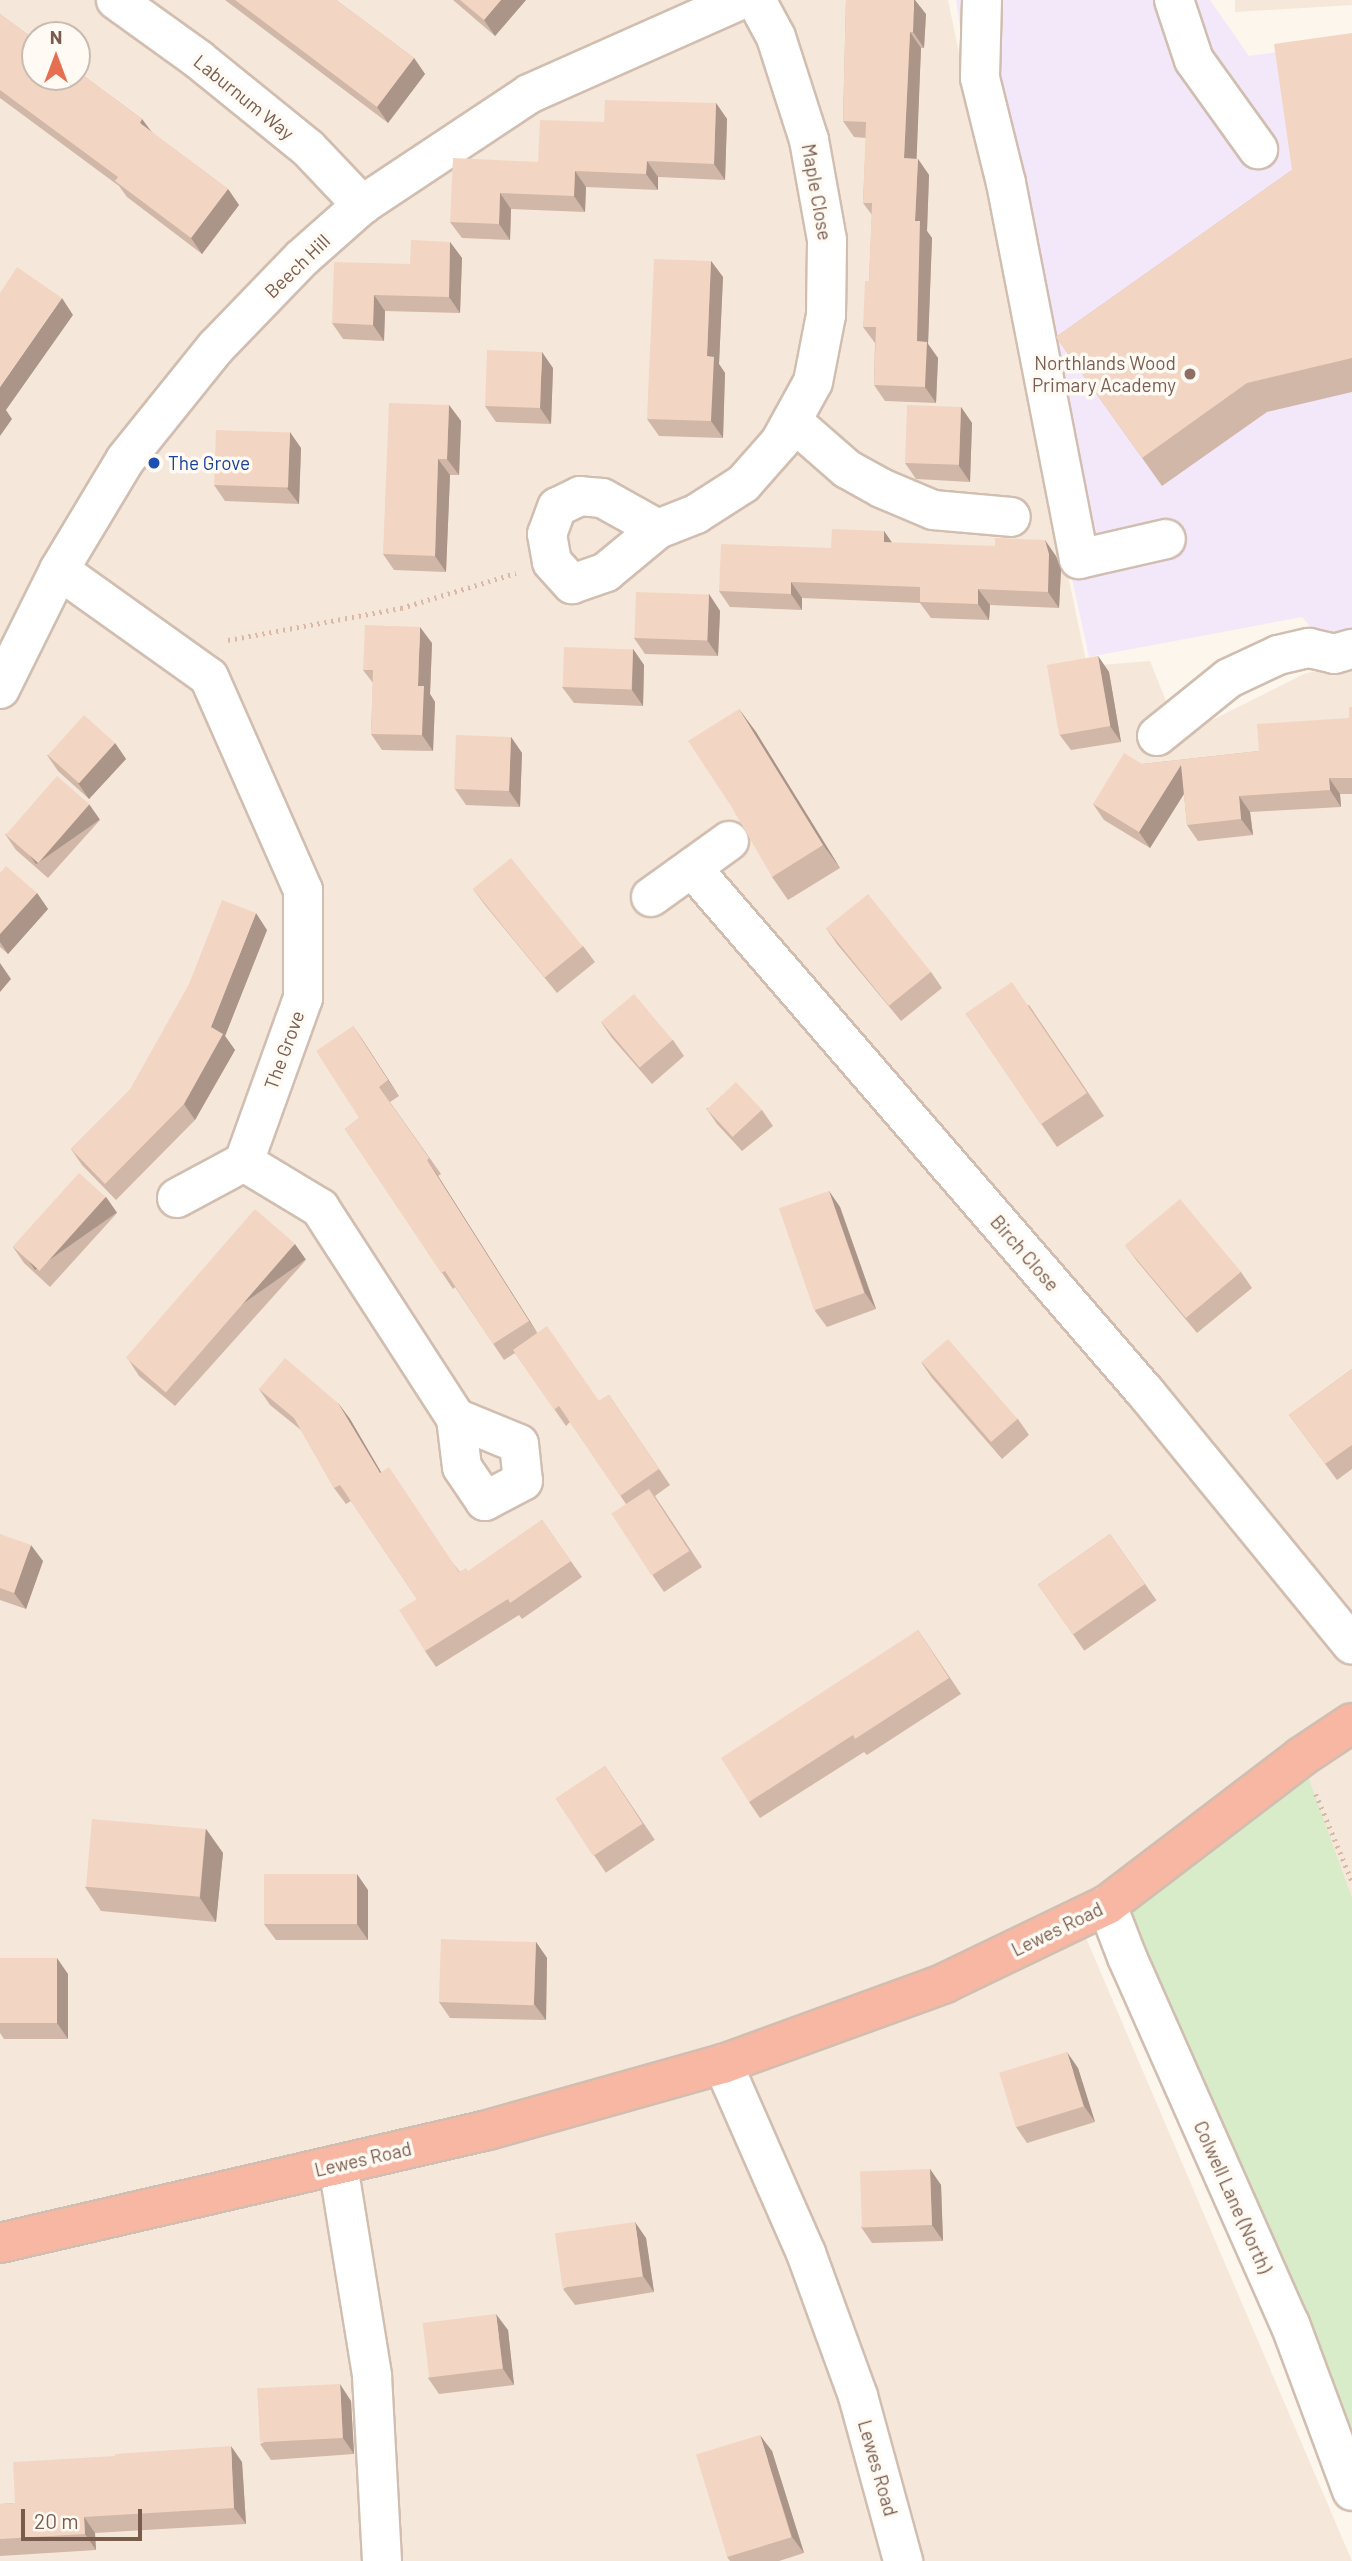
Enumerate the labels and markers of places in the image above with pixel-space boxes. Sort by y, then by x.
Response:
place label: Northlands Wood Primary Academy [1032,352,1176,396]
marker: Northlands Wood Primary Academy [1182,366,1198,382]
place label: The Grove [168,452,250,474]
marker: The Grove [146,455,162,471]

